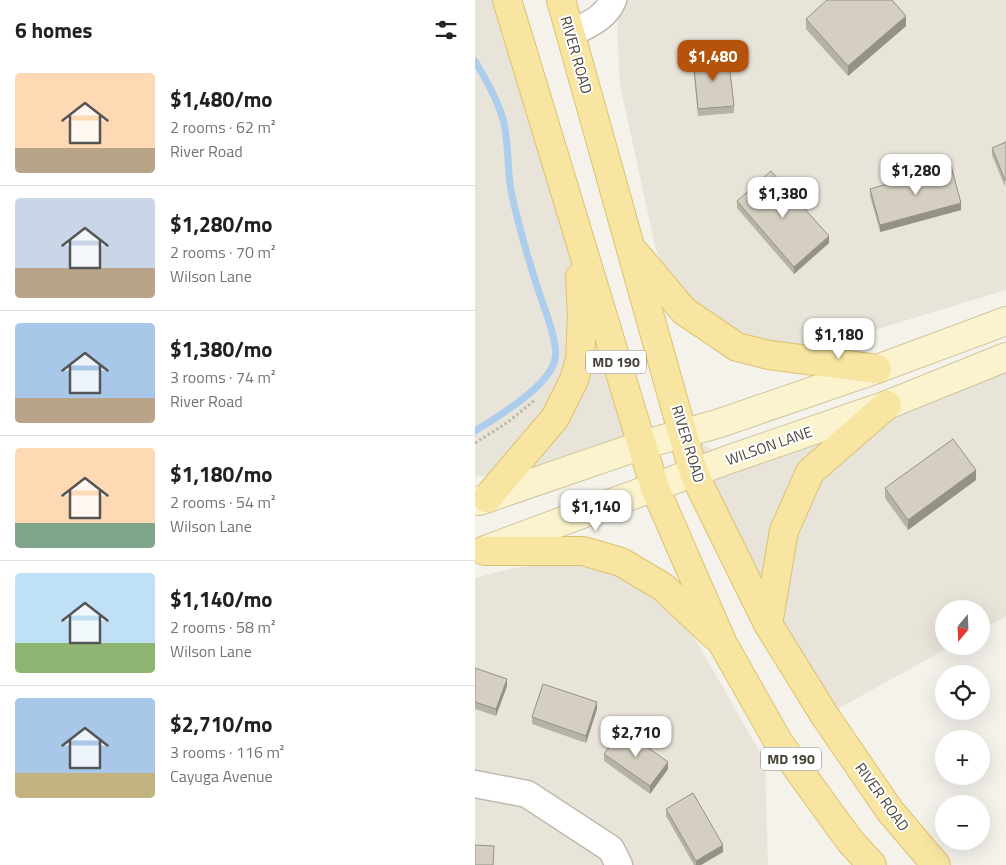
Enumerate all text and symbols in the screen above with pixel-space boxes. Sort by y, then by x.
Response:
street label: RIVER ROAD [554,13,599,97]
text: 6 homes [15,14,92,46]
icon: filters [432,16,460,44]
pin: $1,480 [672,39,754,82]
text: $1,480 [688,44,738,68]
text: $1,480/mo [170,83,272,115]
icon: home [55,93,115,153]
text: 2 rooms · 62 m² [170,115,275,139]
text: River Road [170,139,243,163]
pin: $1,280 [875,154,957,196]
text: $1,280 [891,158,941,182]
pin: $1,380 [742,176,824,219]
text: $1,380 [758,181,808,205]
text: $1,280/mo [170,208,272,240]
icon: home [55,218,115,278]
text: 2 rooms · 70 m² [170,240,275,264]
text: Wilson Lane [170,264,252,288]
pin: $1,180 [798,318,880,360]
text: $1,180 [814,322,864,346]
text: $1,380/mo [170,333,272,365]
icon: home [55,343,115,403]
road number: MD 190 [586,351,646,374]
text: 3 rooms · 74 m² [170,365,275,389]
text: River Road [170,389,243,413]
street label: RIVER ROAD [666,402,711,486]
street label: WILSON LANE [722,420,815,471]
text: $1,180/mo [170,458,272,490]
icon: home [55,468,115,528]
text: 2 rooms · 54 m² [170,490,275,514]
pin: $1,140 [555,490,637,532]
text: $1,140 [571,494,621,518]
text: Wilson Lane [170,514,252,538]
text: $1,140/mo [170,583,272,615]
icon: home [55,593,115,653]
north arrow [935,600,990,655]
map controls [935,600,990,850]
text: 2 rooms · 58 m² [170,615,275,639]
text: Wilson Lane [170,639,252,663]
button: locate [935,665,990,720]
text: $2,710/mo [170,708,272,740]
pin: $2,710 [595,716,677,758]
icon: home [55,718,115,778]
text: $2,710 [611,720,661,744]
button: + [935,730,990,785]
text: 3 rooms · 116 m² [170,740,284,764]
road number: MD 190 [761,748,821,771]
street label: RIVER ROAD [850,758,915,836]
text: Cayuga Avenue [170,764,273,788]
button: − [935,795,990,850]

